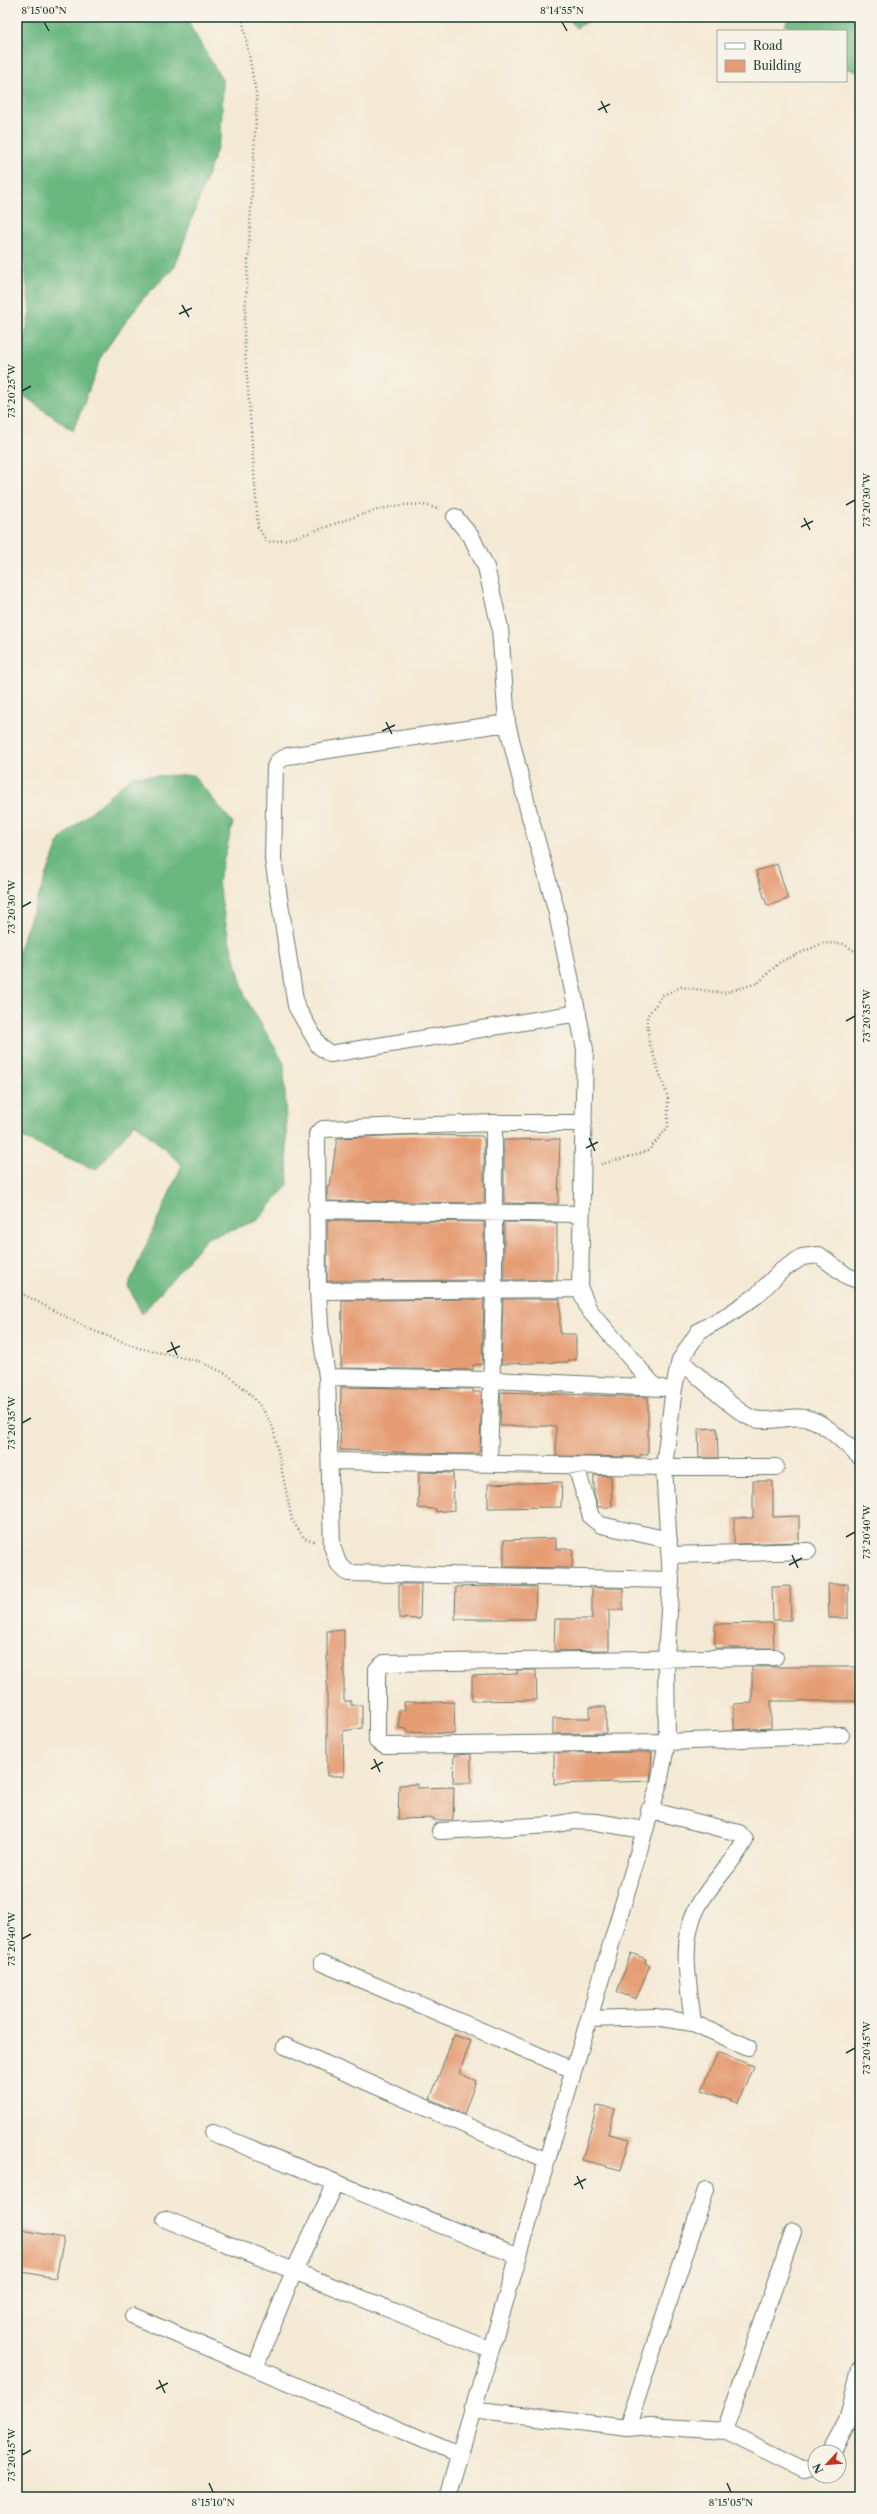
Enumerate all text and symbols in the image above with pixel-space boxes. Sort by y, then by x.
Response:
text: 8°15'00"N [21,4,67,17]
text: 8°14'55"N [540,4,584,17]
legend [717,30,847,82]
text: Road [753,38,783,53]
text: Building [753,58,801,73]
text: 73°20'25"W [5,363,18,418]
text: 73°20'30"W [860,472,873,527]
text: 73°20'30"W [5,879,18,934]
text: 73°20'35"W [860,988,873,1043]
text: 73°20'35"W [5,1395,18,1450]
text: 73°20'40"W [860,1504,873,1559]
text: 73°20'40"W [5,1911,18,1966]
text: 73°20'45"W [860,2020,873,2075]
text: 73°20'45"W [5,2427,18,2482]
north arrow [807,2444,847,2484]
text: N [809,2461,826,2476]
text: 8°15'10"N [191,2496,235,2509]
text: 8°15'05"N [709,2496,753,2509]

